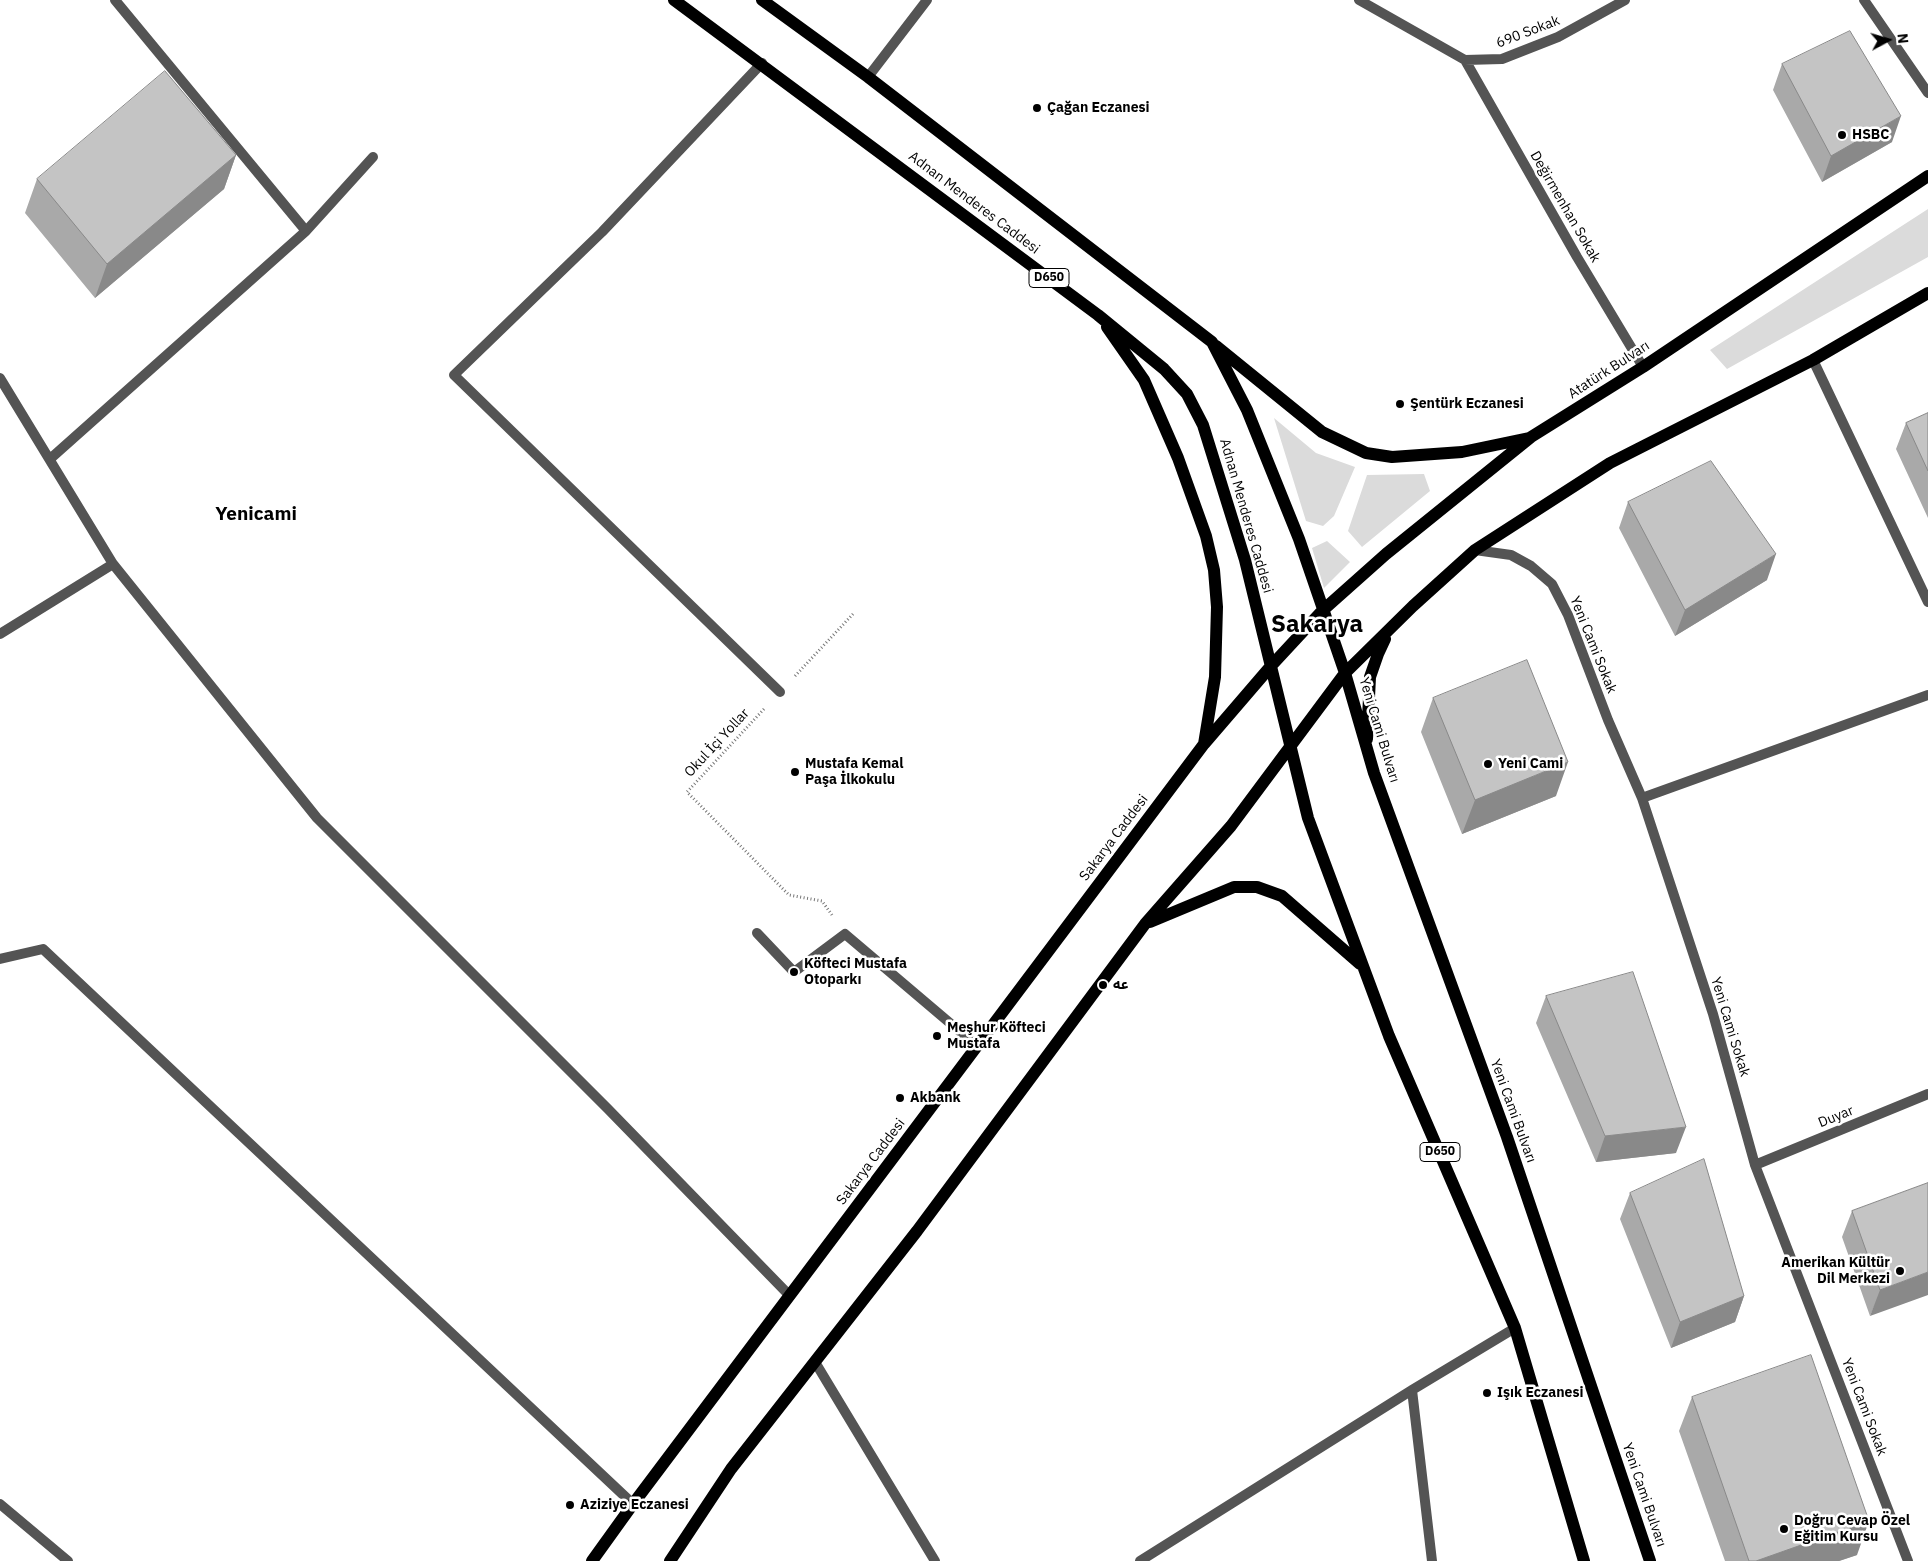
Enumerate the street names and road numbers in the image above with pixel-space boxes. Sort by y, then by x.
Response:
street label: 690 Sokak [1494,12,1562,52]
street label: Adnan Menderes Caddesi [905,148,1043,258]
street label: Değirmenhan Sokak [1526,148,1604,266]
road number: D650 [1029,268,1069,288]
street label: Atatürk Bulvarı [1565,337,1653,403]
street label: Adnan Menderes Caddesi [1216,437,1276,595]
street label: Yeni Cami Sokak [1566,594,1620,696]
street label: Yeni Cami Bulvarı [1355,675,1403,785]
street label: Okul İçi Yollar [681,705,753,781]
street label: Sakarya Caddesi [1076,792,1152,884]
street label: Yeni Cami Sokak [1707,975,1753,1079]
street label: Yeni Cami Bulvarı [1486,1057,1540,1165]
street label: Duyar [1816,1102,1856,1132]
street label: Sakarya Caddesi [833,1116,909,1208]
road number: D650 [1420,1142,1460,1162]
street label: Yeni Cami Sokak [1838,1356,1890,1458]
street label: Yeni Cami Bulvarı [1618,1441,1670,1549]

